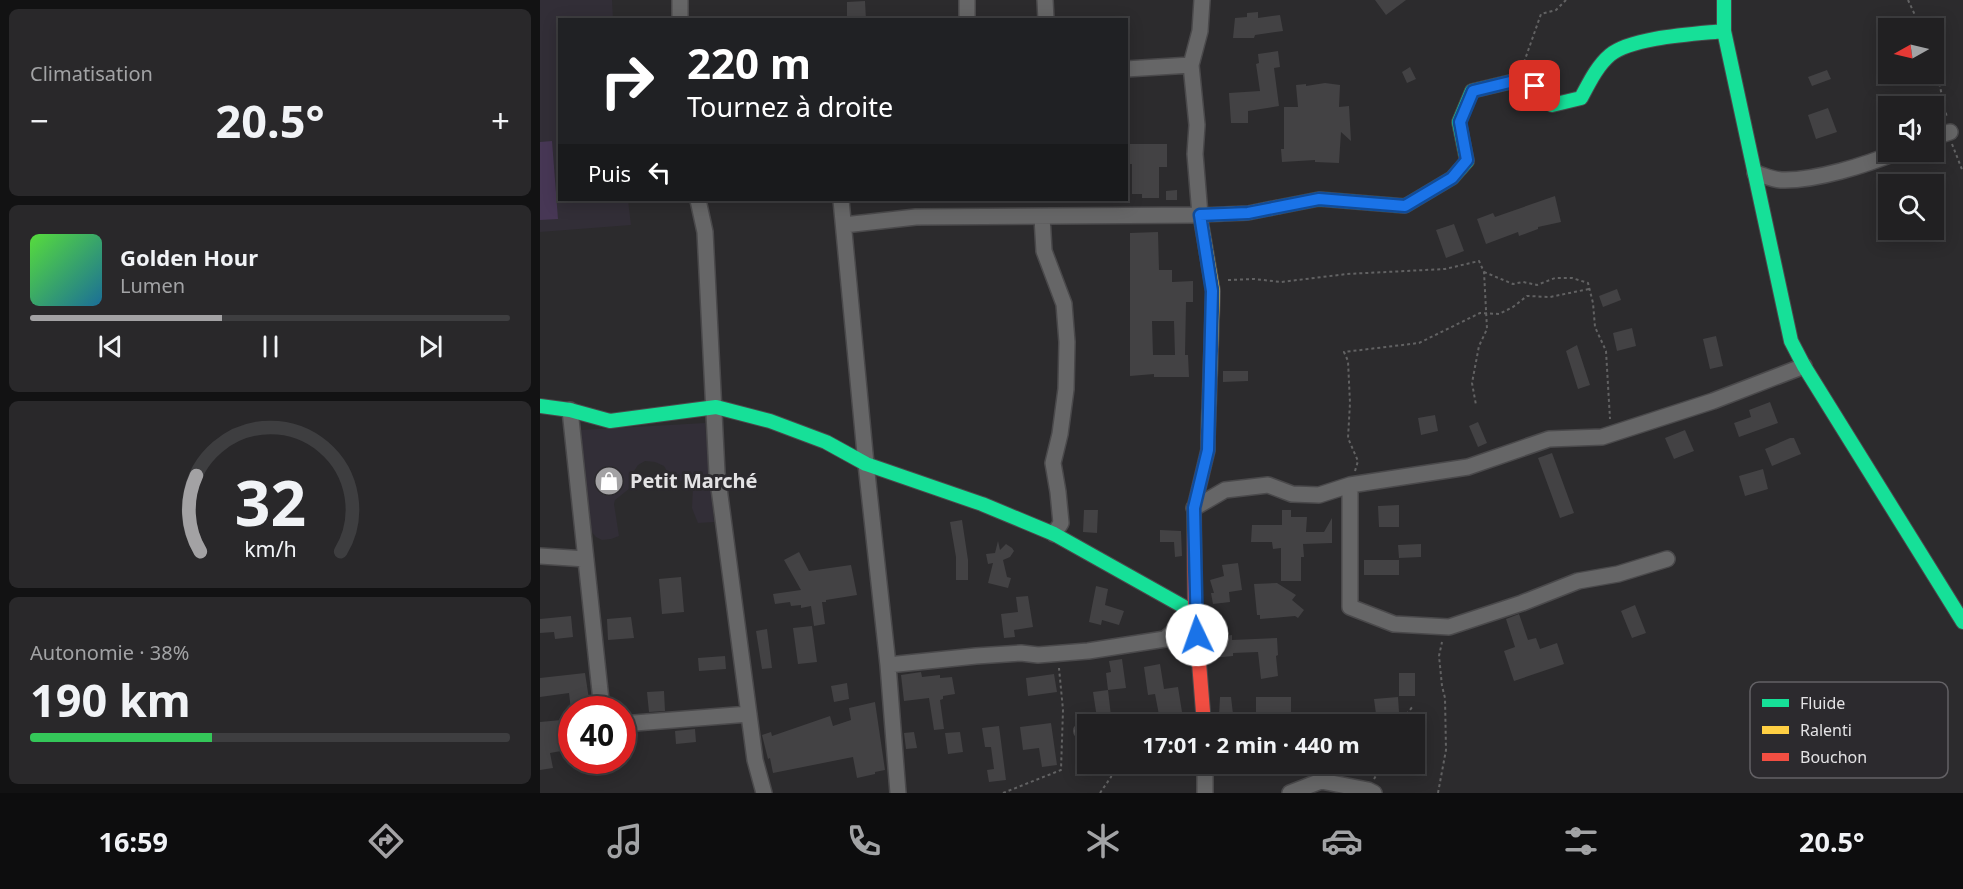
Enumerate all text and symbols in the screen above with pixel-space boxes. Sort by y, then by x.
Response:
north arrow [1878,18,1944,84]
map controls [1878,18,1944,240]
text: 220 m [687,34,811,91]
icon: right [588,42,666,120]
text: Climatisation [30,60,153,87]
pin [1509,60,1560,111]
icon: arrive [1518,69,1551,102]
text: Tournez à droite [687,88,893,125]
text: 20.5° [216,90,324,151]
button: sound [1878,96,1944,162]
text: − [30,98,49,143]
text: + [491,98,510,143]
icon: left [643,156,676,189]
text: Puis [588,158,631,188]
button: search [1878,174,1944,240]
text: Golden Hour [120,242,258,272]
text: Lumen [120,272,185,299]
icon: previous [94,330,127,363]
icon: pause [254,330,287,363]
icon: next [414,330,447,363]
text: 32 [234,459,306,544]
shop icon: Petit Marché [593,465,625,497]
place label: Petit Marché [630,467,758,494]
text: km/h [244,534,296,563]
position arrow [1165,603,1229,667]
text: Autonomie · 38% [30,639,189,666]
text: 190 km [30,669,191,730]
legend [1750,682,1948,778]
text: Fluide [1800,692,1845,714]
speed limit sign: 40 [558,696,636,774]
text: Ralenti [1800,719,1852,741]
text: 17:01 · 2 min · 440 m [1142,729,1360,759]
text: Bouchon [1800,746,1867,768]
icon: directions [365,820,407,862]
icon: music [604,820,646,862]
icon: phone [843,820,885,862]
icon: climate [1082,820,1124,862]
icon: car [1321,820,1363,862]
icon: filters [1560,820,1602,862]
text: 16:59 [99,823,168,860]
text: 20.5° [1799,823,1864,860]

